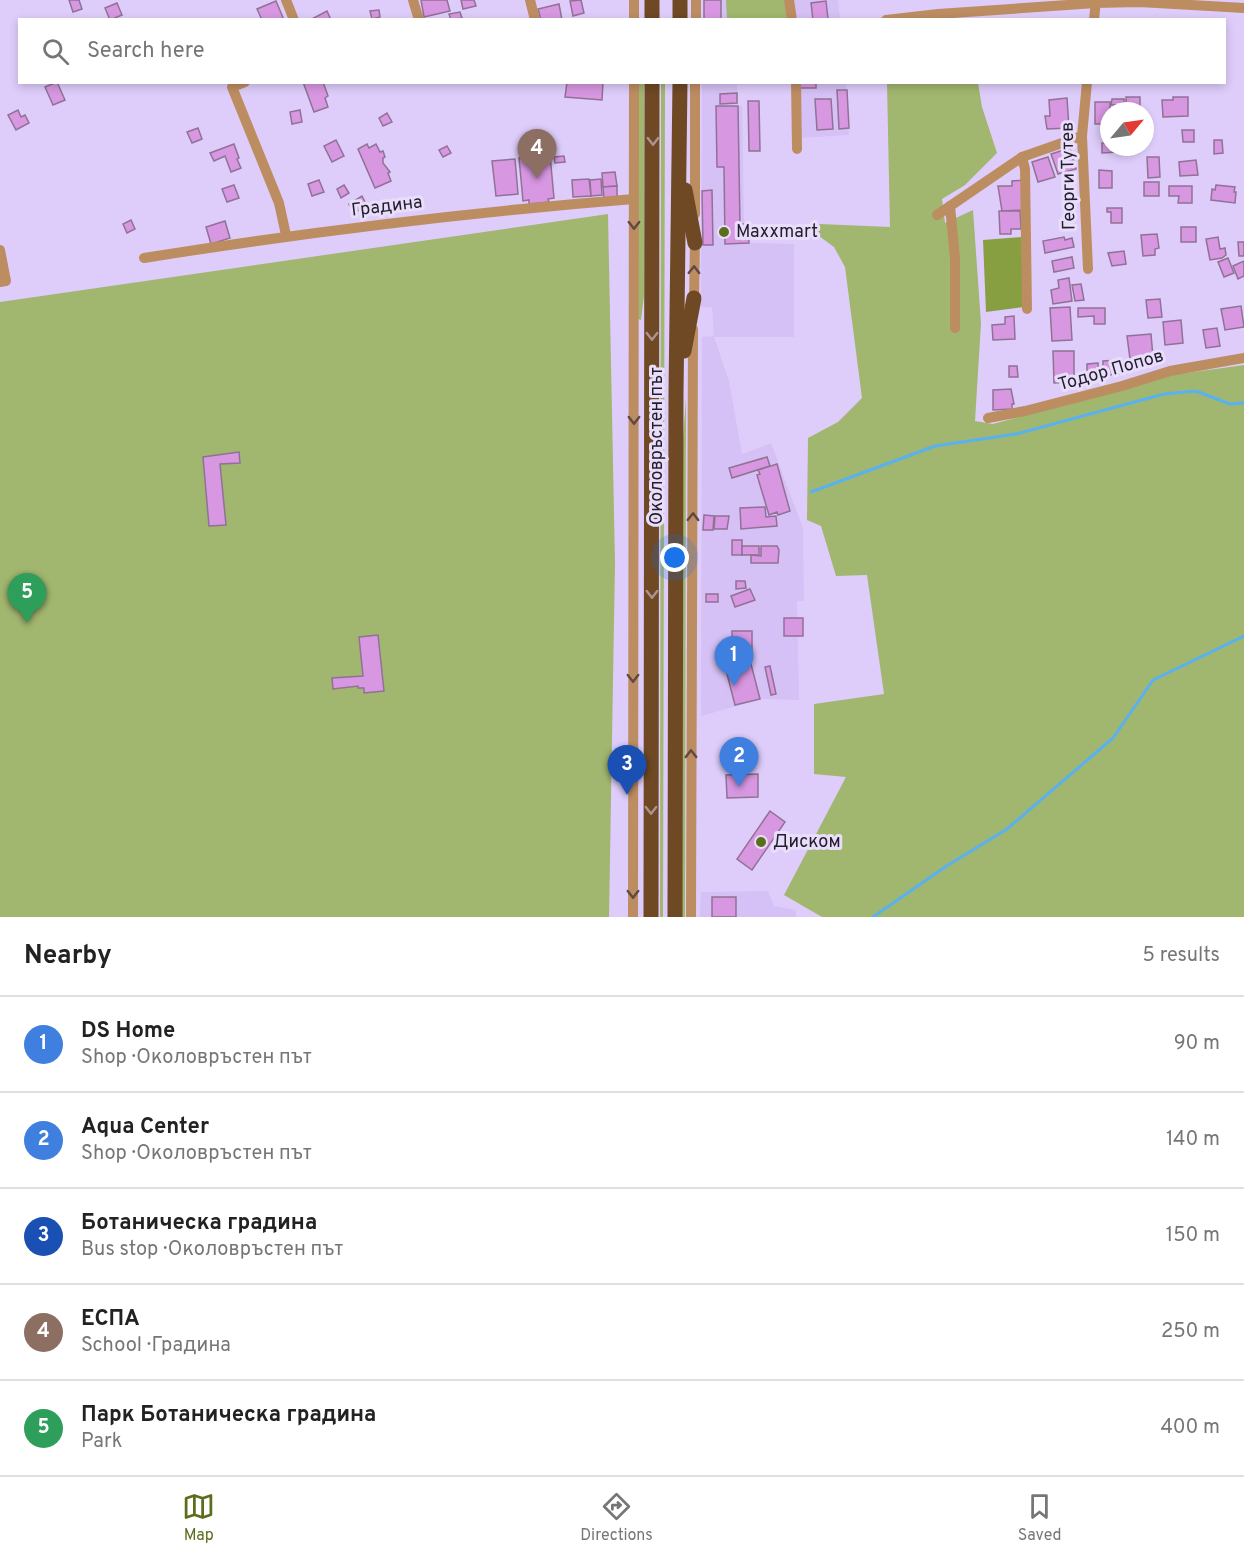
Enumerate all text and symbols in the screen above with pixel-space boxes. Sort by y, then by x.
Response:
search box [18,18,1226,84]
icon: search [39,35,72,68]
text: Search here [87,38,205,65]
north arrow [1100,102,1154,156]
street label: Георги Тутев [1057,122,1081,230]
pin: 4 [518,130,556,179]
one-way arrow [647,136,659,145]
street label: Градина [350,191,424,223]
one-way arrow [628,220,640,229]
place label: Maxxmart [736,221,818,244]
marker: Maxxmart [717,225,731,239]
one-way arrow [688,266,700,275]
one-way arrow [646,331,658,340]
street label: Тодор Попов [1056,345,1166,397]
street label: Околовръстен път [646,367,669,525]
one-way arrow [628,415,640,424]
one-way arrow [686,512,699,521]
your location [660,543,689,572]
pin: 5 [8,574,46,623]
one-way arrow [646,589,658,598]
pin: 1 [714,636,754,686]
one-way arrow [627,673,639,682]
pin: 2 [720,738,758,787]
pin: 3 [608,746,646,795]
one-way arrow [685,749,697,758]
one-way arrow [645,805,657,814]
place label: Диском [773,831,841,854]
marker: Диском [754,835,768,849]
one-way arrow [627,889,639,898]
text: Nearby [24,940,112,973]
text: 5 results [1143,943,1220,969]
text: DS Home [81,1018,175,1045]
text: 1 [40,1031,48,1057]
text: 90 m [1174,1031,1220,1057]
text: Shop · Околовръстен път [81,1045,312,1071]
text: Aqua Center [81,1114,209,1141]
text: 2 [37,1127,50,1153]
text: 140 m [1166,1127,1220,1153]
text: Shop · Околовръстен път [81,1141,312,1167]
text: Ботаническа градина [81,1210,317,1237]
text: 3 [38,1223,50,1249]
text: 150 m [1166,1223,1220,1249]
text: Bus stop · Околовръстен път [81,1237,343,1263]
text: ЕСПА [81,1306,140,1333]
text: 4 [37,1319,50,1345]
text: 250 m [1161,1319,1220,1345]
text: School · Градина [81,1333,231,1359]
text: Парк Ботаническа градина [81,1402,376,1429]
text: 5 [37,1415,50,1441]
text: 400 m [1160,1415,1220,1441]
text: Park [81,1429,122,1455]
tab: Map [182,1490,215,1546]
tab: Directions [580,1490,653,1546]
tab: Saved [1018,1490,1062,1546]

